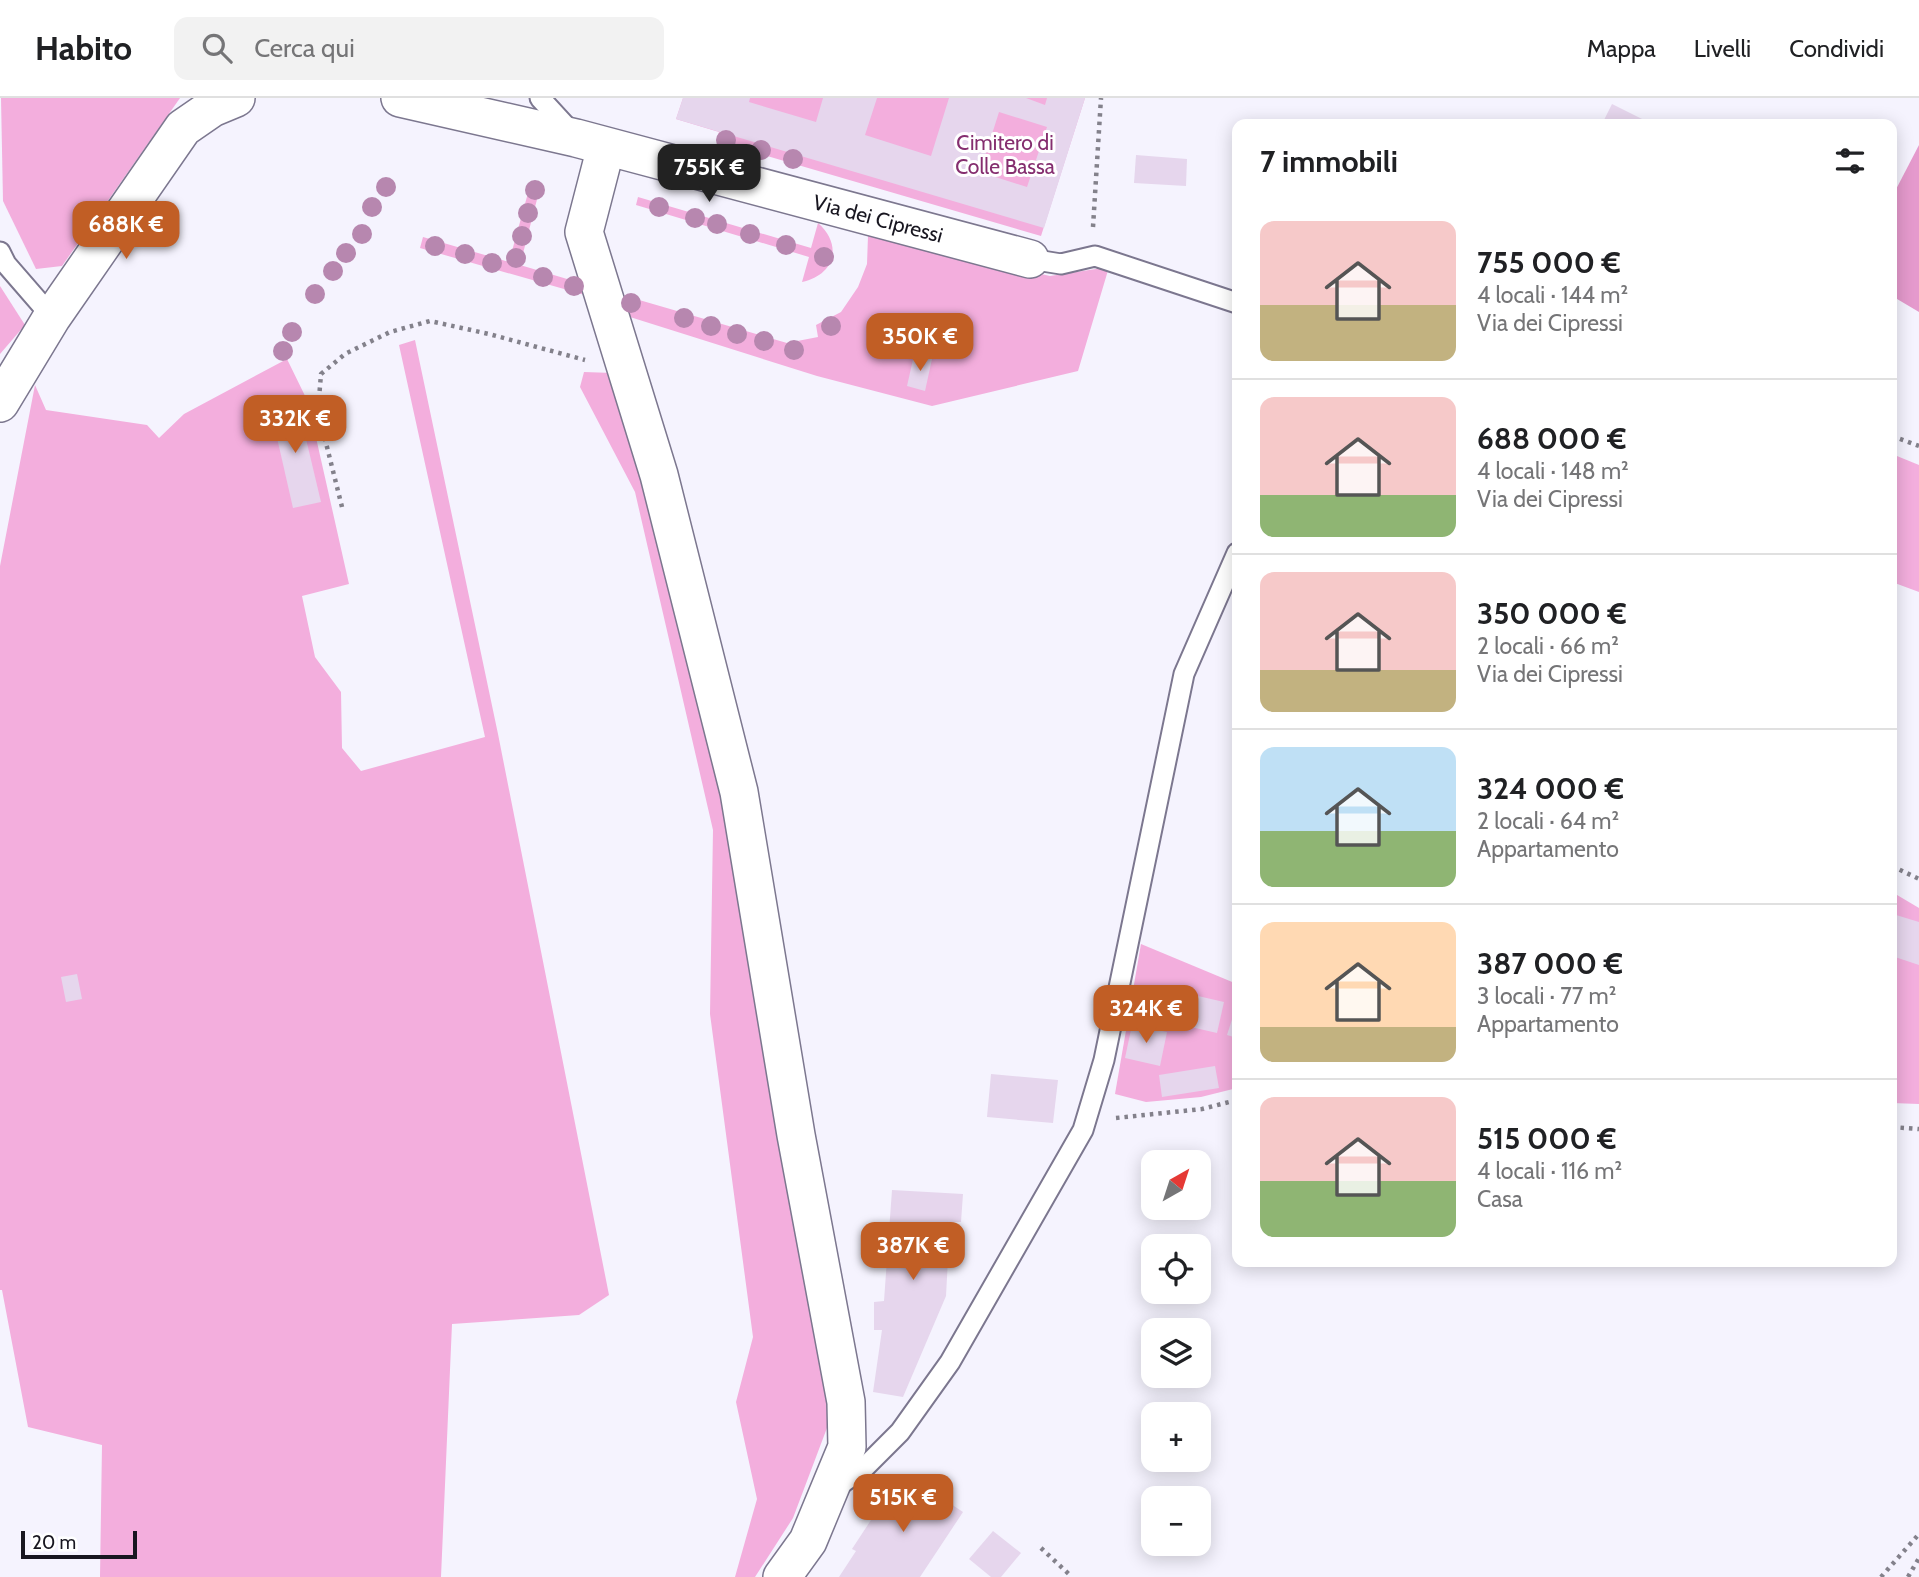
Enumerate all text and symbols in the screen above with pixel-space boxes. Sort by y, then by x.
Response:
search box [174,17,664,80]
text: Habito [35,28,132,68]
icon: search [198,29,236,67]
text: Cerca qui [254,32,355,64]
text: Mappa [1587,34,1656,63]
text: Livelli [1694,34,1751,63]
text: Condividi [1789,34,1884,63]
park label: Cimitero di Colle Bassa [955,130,1055,179]
icon: filters [1831,142,1869,180]
text: 7 immobili [1260,143,1398,180]
pin: 755K € [652,144,766,204]
text: 755K € [674,153,744,181]
street label: Via dei Cipressi [811,189,946,248]
pin: 688K € [69,202,183,261]
text: 688K € [88,210,164,238]
text: 755 000 € [1477,244,1621,281]
icon: home [1316,249,1400,333]
text: 4 locali · 144 m² [1477,281,1628,309]
text: Via dei Cipressi [1477,309,1623,337]
pin: 350K € [863,314,977,373]
text: 350K € [882,322,958,350]
pin: 332K € [238,396,352,455]
text: 332K € [259,404,331,432]
text: 688 000 € [1477,420,1626,457]
icon: home [1316,425,1400,509]
text: 4 locali · 148 m² [1477,457,1629,485]
text: Via dei Cipressi [1477,485,1623,513]
text: 350 000 € [1477,595,1627,632]
icon: home [1316,600,1400,684]
text: 2 locali · 66 m² [1477,632,1619,660]
text: Via dei Cipressi [1477,660,1623,688]
text: 324 000 € [1477,770,1624,807]
icon: home [1316,775,1400,859]
text: 2 locali · 64 m² [1477,807,1619,835]
text: Appartamento [1477,835,1619,863]
text: 387 000 € [1477,945,1623,982]
icon: home [1316,950,1400,1034]
text: 3 locali · 77 m² [1477,982,1616,1010]
pin: 324K € [1089,986,1203,1045]
text: 324K € [1109,994,1183,1022]
text: Appartamento [1477,1010,1619,1038]
text: 515 000 € [1477,1120,1617,1157]
icon: home [1316,1125,1400,1209]
north arrow [1141,1150,1211,1220]
map controls [1141,1150,1211,1556]
text: 4 locali · 116 m² [1477,1157,1622,1185]
text: Casa [1477,1185,1523,1213]
pin: 387K € [856,1222,970,1282]
text: 387K € [877,1231,949,1259]
button: locate [1141,1234,1211,1304]
button: layers [1141,1318,1211,1388]
button: + [1141,1402,1211,1472]
pin: 515K € [846,1474,960,1534]
text: 515K € [869,1483,937,1511]
button: − [1141,1486,1211,1556]
scale bar [21,1528,136,1560]
text: 20 m [32,1531,76,1554]

